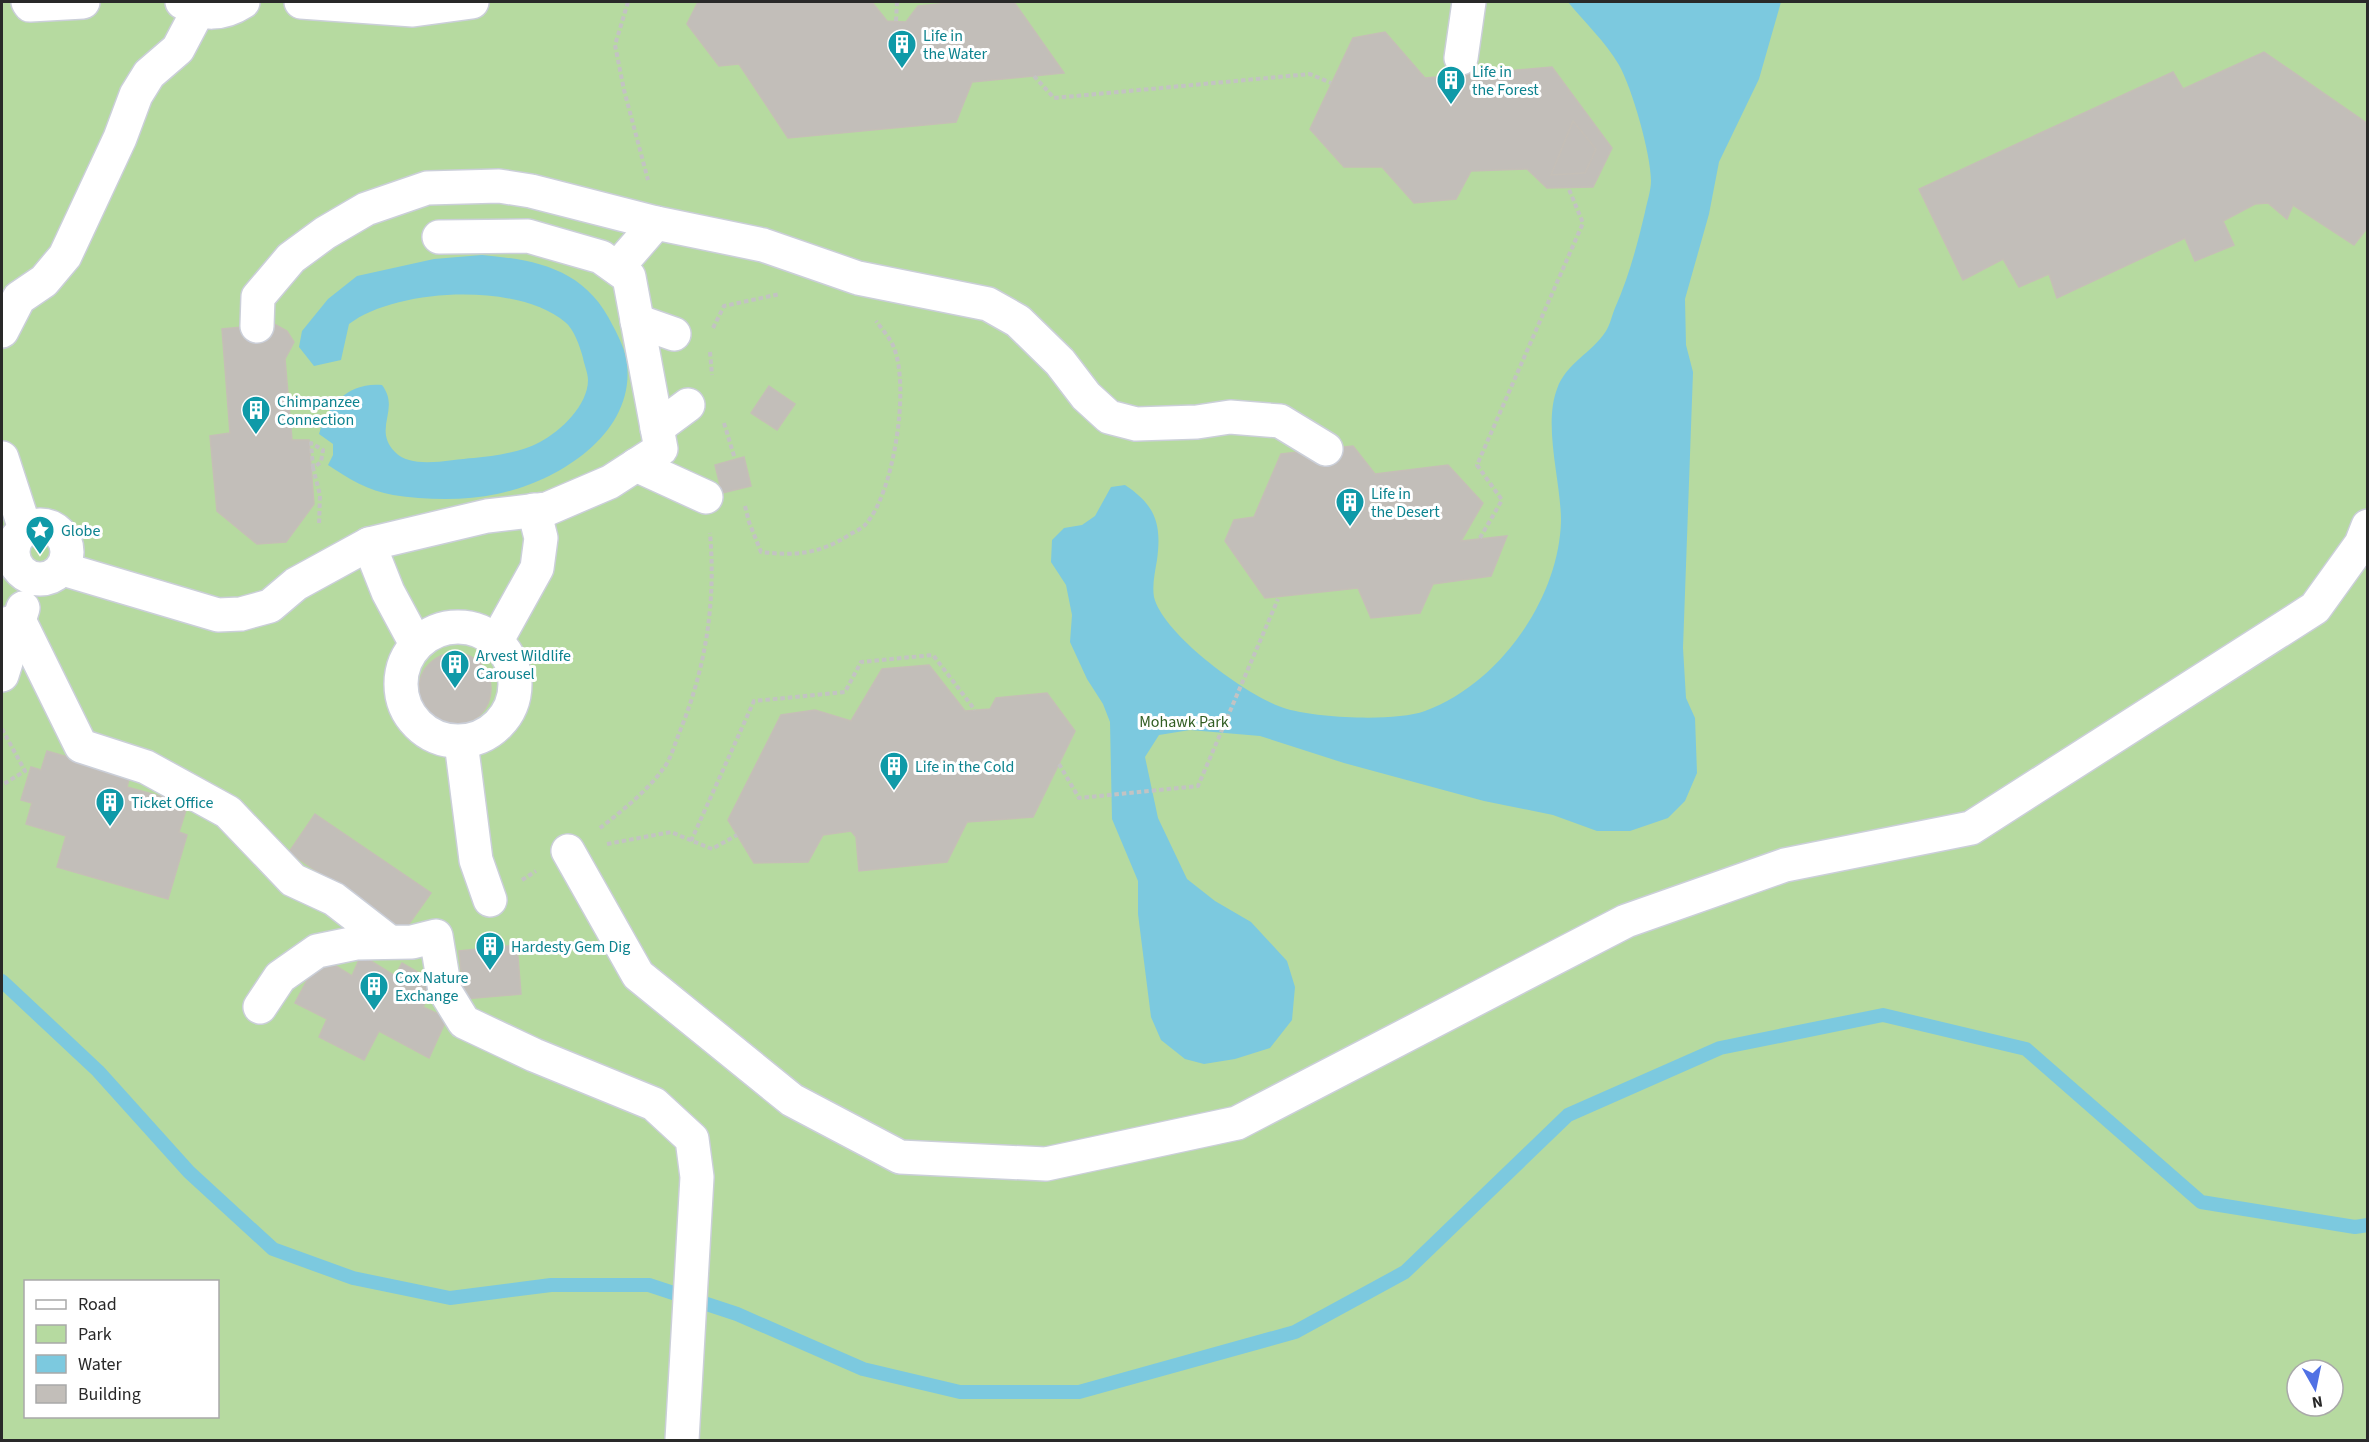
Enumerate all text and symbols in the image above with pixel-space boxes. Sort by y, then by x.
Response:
place label: Life in the Water [923,25,988,65]
building icon: Life in the Water [886,28,918,70]
place label: Life in the Forest [1472,61,1539,101]
building icon: Life in the Forest [1435,64,1467,106]
place label: Chimpanzee Connection [277,391,360,431]
building icon: Chimpanzee Connection [240,394,272,436]
place label: Life in the Desert [1371,483,1440,523]
building icon: Life in the Desert [1334,486,1366,528]
place icon: Globe [24,514,56,556]
place label: Globe [61,520,100,542]
place label: Arvest Wildlife Carousel [476,645,571,685]
building icon: Arvest Wildlife Carousel [439,648,471,690]
park label: Mohawk Park [1139,711,1229,733]
building icon: Life in the Cold [878,750,910,792]
place label: Life in the Cold [915,756,1014,778]
building icon: Ticket Office [94,786,126,828]
place label: Ticket Office [131,792,214,814]
building icon: Hardesty Gem Dig [474,930,506,972]
place label: Hardesty Gem Dig [511,936,630,958]
place label: Cox Nature Exchange [395,967,469,1007]
building icon: Cox Nature Exchange [358,970,390,1012]
legend [24,1280,219,1418]
text: Road [78,1292,117,1317]
text: Park [78,1322,112,1347]
text: Water [78,1352,122,1377]
north arrow [2285,1358,2345,1418]
text: Building [78,1382,141,1407]
text: N [2310,1390,2324,1414]

